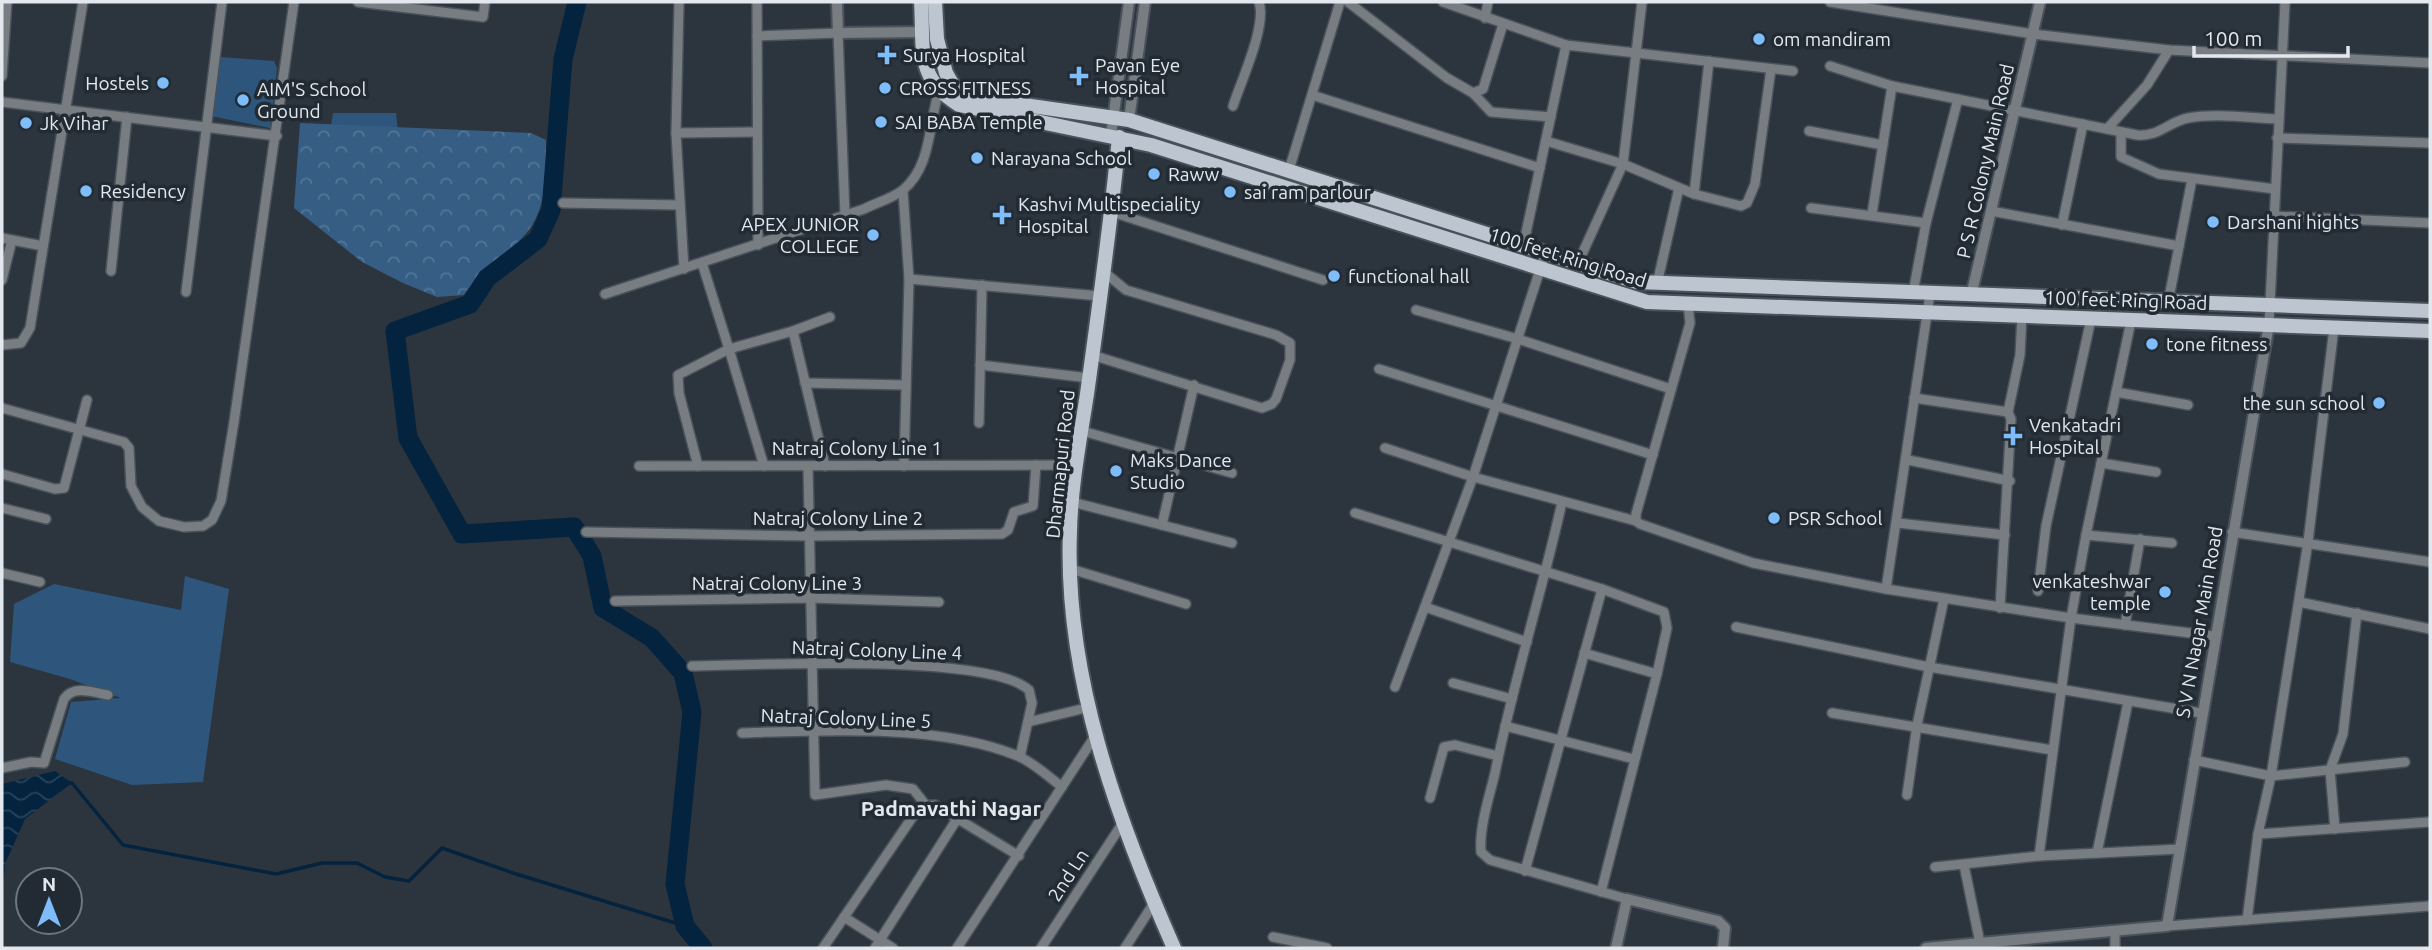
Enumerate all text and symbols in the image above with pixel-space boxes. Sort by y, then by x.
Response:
scale bar [2194,14,2348,58]
text: 100 m [2204,26,2262,50]
place label: om mandiram [1773,28,1891,50]
marker: om mandiram [1751,31,1767,47]
place label: Surya Hospital [903,44,1025,66]
marker: Surya Hospital [877,45,897,65]
place label: Pavan Eye Hospital [1095,54,1180,98]
street label: P S R Colony Main Road [1952,61,2018,261]
marker: Pavan Eye Hospital [1069,66,1089,86]
place label: Hostels [85,72,149,94]
marker: Hostels [155,75,171,91]
place label: CROSS FITNESS [899,77,1031,99]
place label: AIM'S School Ground [257,78,366,122]
marker: CROSS FITNESS [877,80,893,96]
marker: AIM'S School Ground [235,92,251,108]
place label: SAI BABA Temple [895,111,1043,133]
place label: Jk Vihar [40,112,108,134]
marker: SAI BABA Temple [873,114,889,130]
marker: Jk Vihar [18,115,34,131]
place label: Narayana School [991,147,1132,169]
marker: Narayana School [969,150,985,166]
place label: Raww [1168,163,1220,185]
marker: Raww [1146,166,1162,182]
place label: Residency [100,180,186,202]
place label: sai ram parlour [1244,181,1371,203]
marker: Residency [78,183,94,199]
marker: sai ram parlour [1222,184,1238,200]
place label: Kashvi Multispeciality Hospital [1018,193,1200,237]
marker: Kashvi Multispeciality Hospital [992,205,1012,225]
place label: Darshani hights [2227,211,2359,233]
place label: APEX JUNIOR COLLEGE [741,213,859,257]
marker: Darshani hights [2205,214,2221,230]
street label: 100 feet Ring Road [1487,223,1649,291]
marker: APEX JUNIOR COLLEGE [865,227,881,243]
place label: functional hall [1348,265,1470,287]
marker: functional hall [1326,268,1342,284]
street label: 100 feet Ring Road [2044,286,2208,314]
place label: tone fitness [2166,333,2267,355]
marker: tone fitness [2144,336,2160,352]
street label: Dharmapuri Road [1041,389,1079,539]
place label: the sun school [2242,392,2365,414]
marker: the sun school [2371,395,2387,411]
place label: Venkatadri Hospital [2029,414,2121,458]
marker: Venkatadri Hospital [2003,426,2023,446]
street label: Natraj Colony Line 1 [772,437,942,459]
place label: Maks Dance Studio [1130,449,1232,493]
marker: Maks Dance Studio [1108,463,1124,479]
street label: Natraj Colony Line 2 [753,507,923,529]
place label: PSR School [1788,507,1882,529]
marker: PSR School [1766,510,1782,526]
street label: S V N Nagar Main Road [2171,525,2227,719]
place label: venkateshwar temple [2032,570,2151,614]
street label: Natraj Colony Line 3 [692,572,862,594]
marker: venkateshwar temple [2157,584,2173,600]
street label: Natraj Colony Line 4 [791,636,963,664]
street label: Natraj Colony Line 5 [760,704,932,732]
district label: Padmavathi Nagar [861,796,1042,820]
street label: 2nd Ln [1043,845,1093,905]
north arrow [14,866,84,936]
text: N [42,873,56,895]

